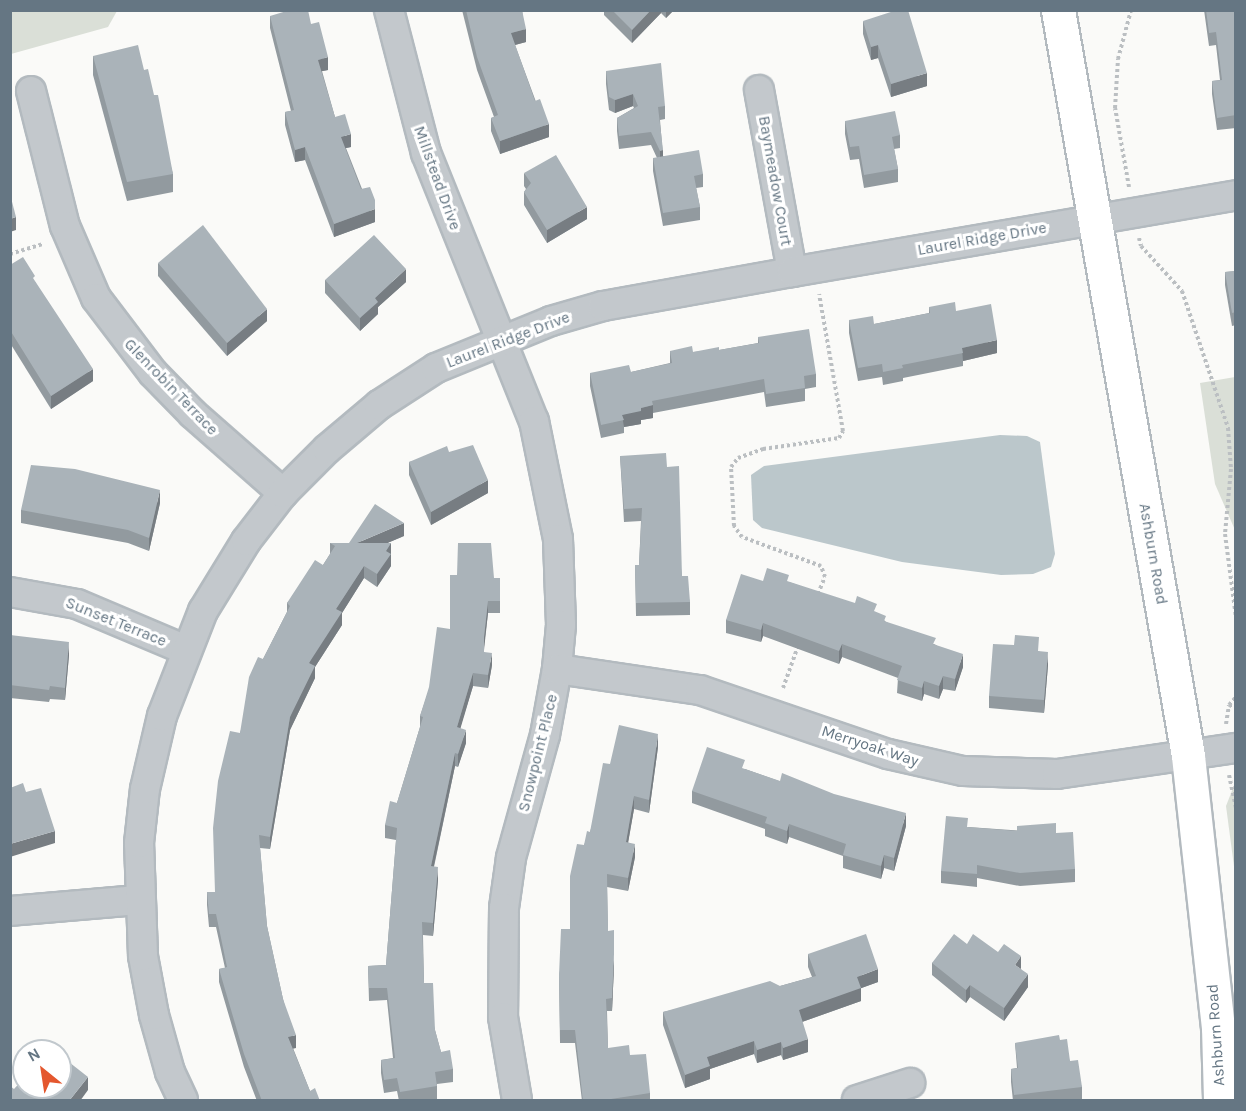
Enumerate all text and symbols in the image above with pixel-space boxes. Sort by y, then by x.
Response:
street label: Baymeadow Court [754,114,796,248]
street label: Millstead Drive [409,123,465,233]
street label: Laurel Ridge Drive [916,218,1048,260]
street label: Laurel Ridge Drive [444,308,572,372]
street label: Glenrobin Terrace [120,335,222,439]
street label: Ashburn Road [1135,502,1171,606]
street label: Sunset Terrace [63,593,169,651]
street label: Snowpoint Place [514,692,562,814]
street label: Merryoak Way [819,721,921,771]
street label: Ashburn Road [1203,983,1229,1087]
north arrow [12,1039,72,1099]
text: N [24,1044,43,1066]

